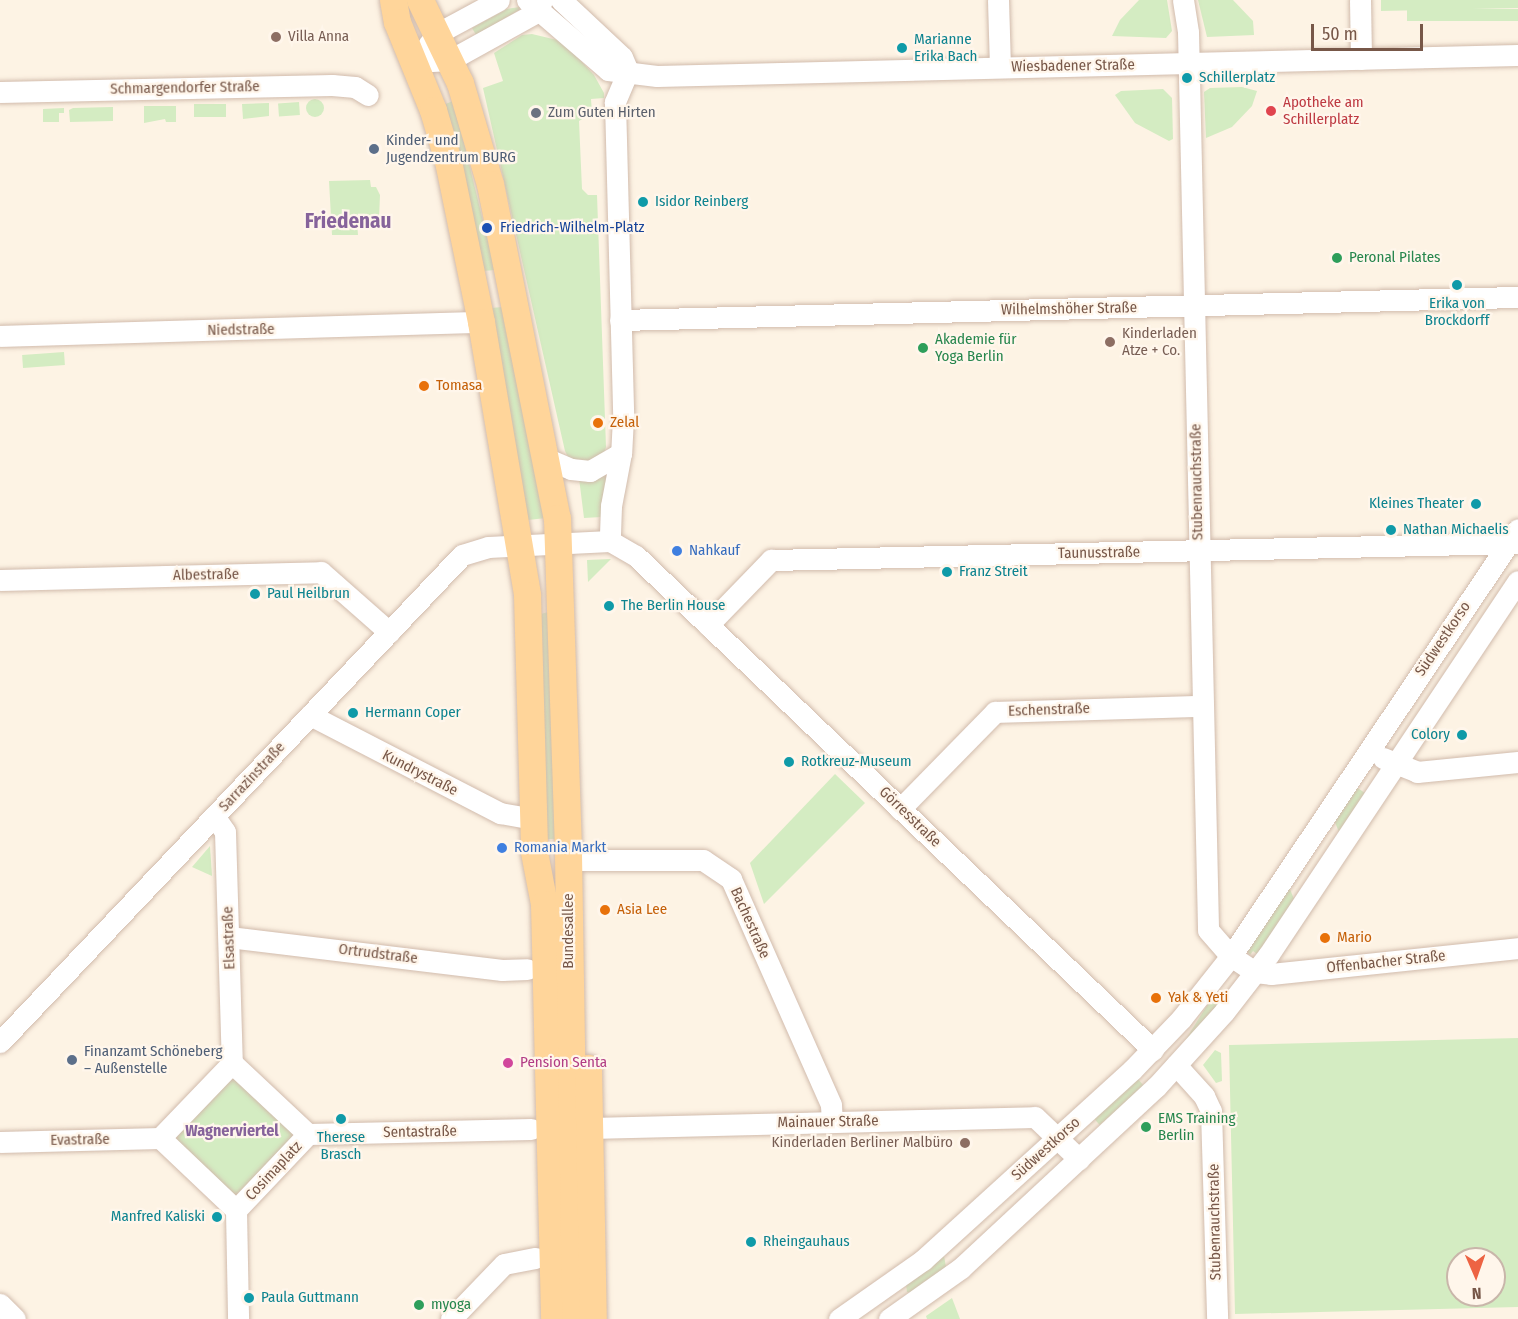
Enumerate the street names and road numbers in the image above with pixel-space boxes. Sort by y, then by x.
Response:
street label: Wiesbadener Straße [1011,56,1135,76]
street label: Schmargendorfer Straße [110,78,260,98]
street label: Wilhelmshöher Straße [1001,299,1137,319]
street label: Niedstraße [207,320,275,340]
street label: Stubenrauchstraße [1187,424,1207,540]
street label: Taunusstraße [1058,543,1140,563]
street label: Albestraße [173,565,239,585]
street label: Südwestkorso [1412,598,1474,680]
street label: Eschenstraße [1008,700,1090,720]
street label: Sarrazinstraße [215,738,289,816]
street label: Kundrystraße [379,746,461,800]
street label: Görresstraße [875,783,945,851]
street label: Bachestraße [726,885,774,961]
street label: Bundesallee [560,893,578,969]
street label: Elsastraße [219,906,239,970]
street label: Ortrudstraße [337,940,419,968]
street label: Offenbacher Straße [1326,947,1446,977]
street label: Mainauer Straße [777,1112,879,1132]
street label: Südwestkorso [1008,1114,1084,1184]
street label: Sentastraße [383,1122,457,1142]
street label: Evastraße [50,1130,110,1150]
street label: Cosimaplatz [242,1138,306,1204]
street label: Stubenrauchstraße [1205,1164,1225,1280]

